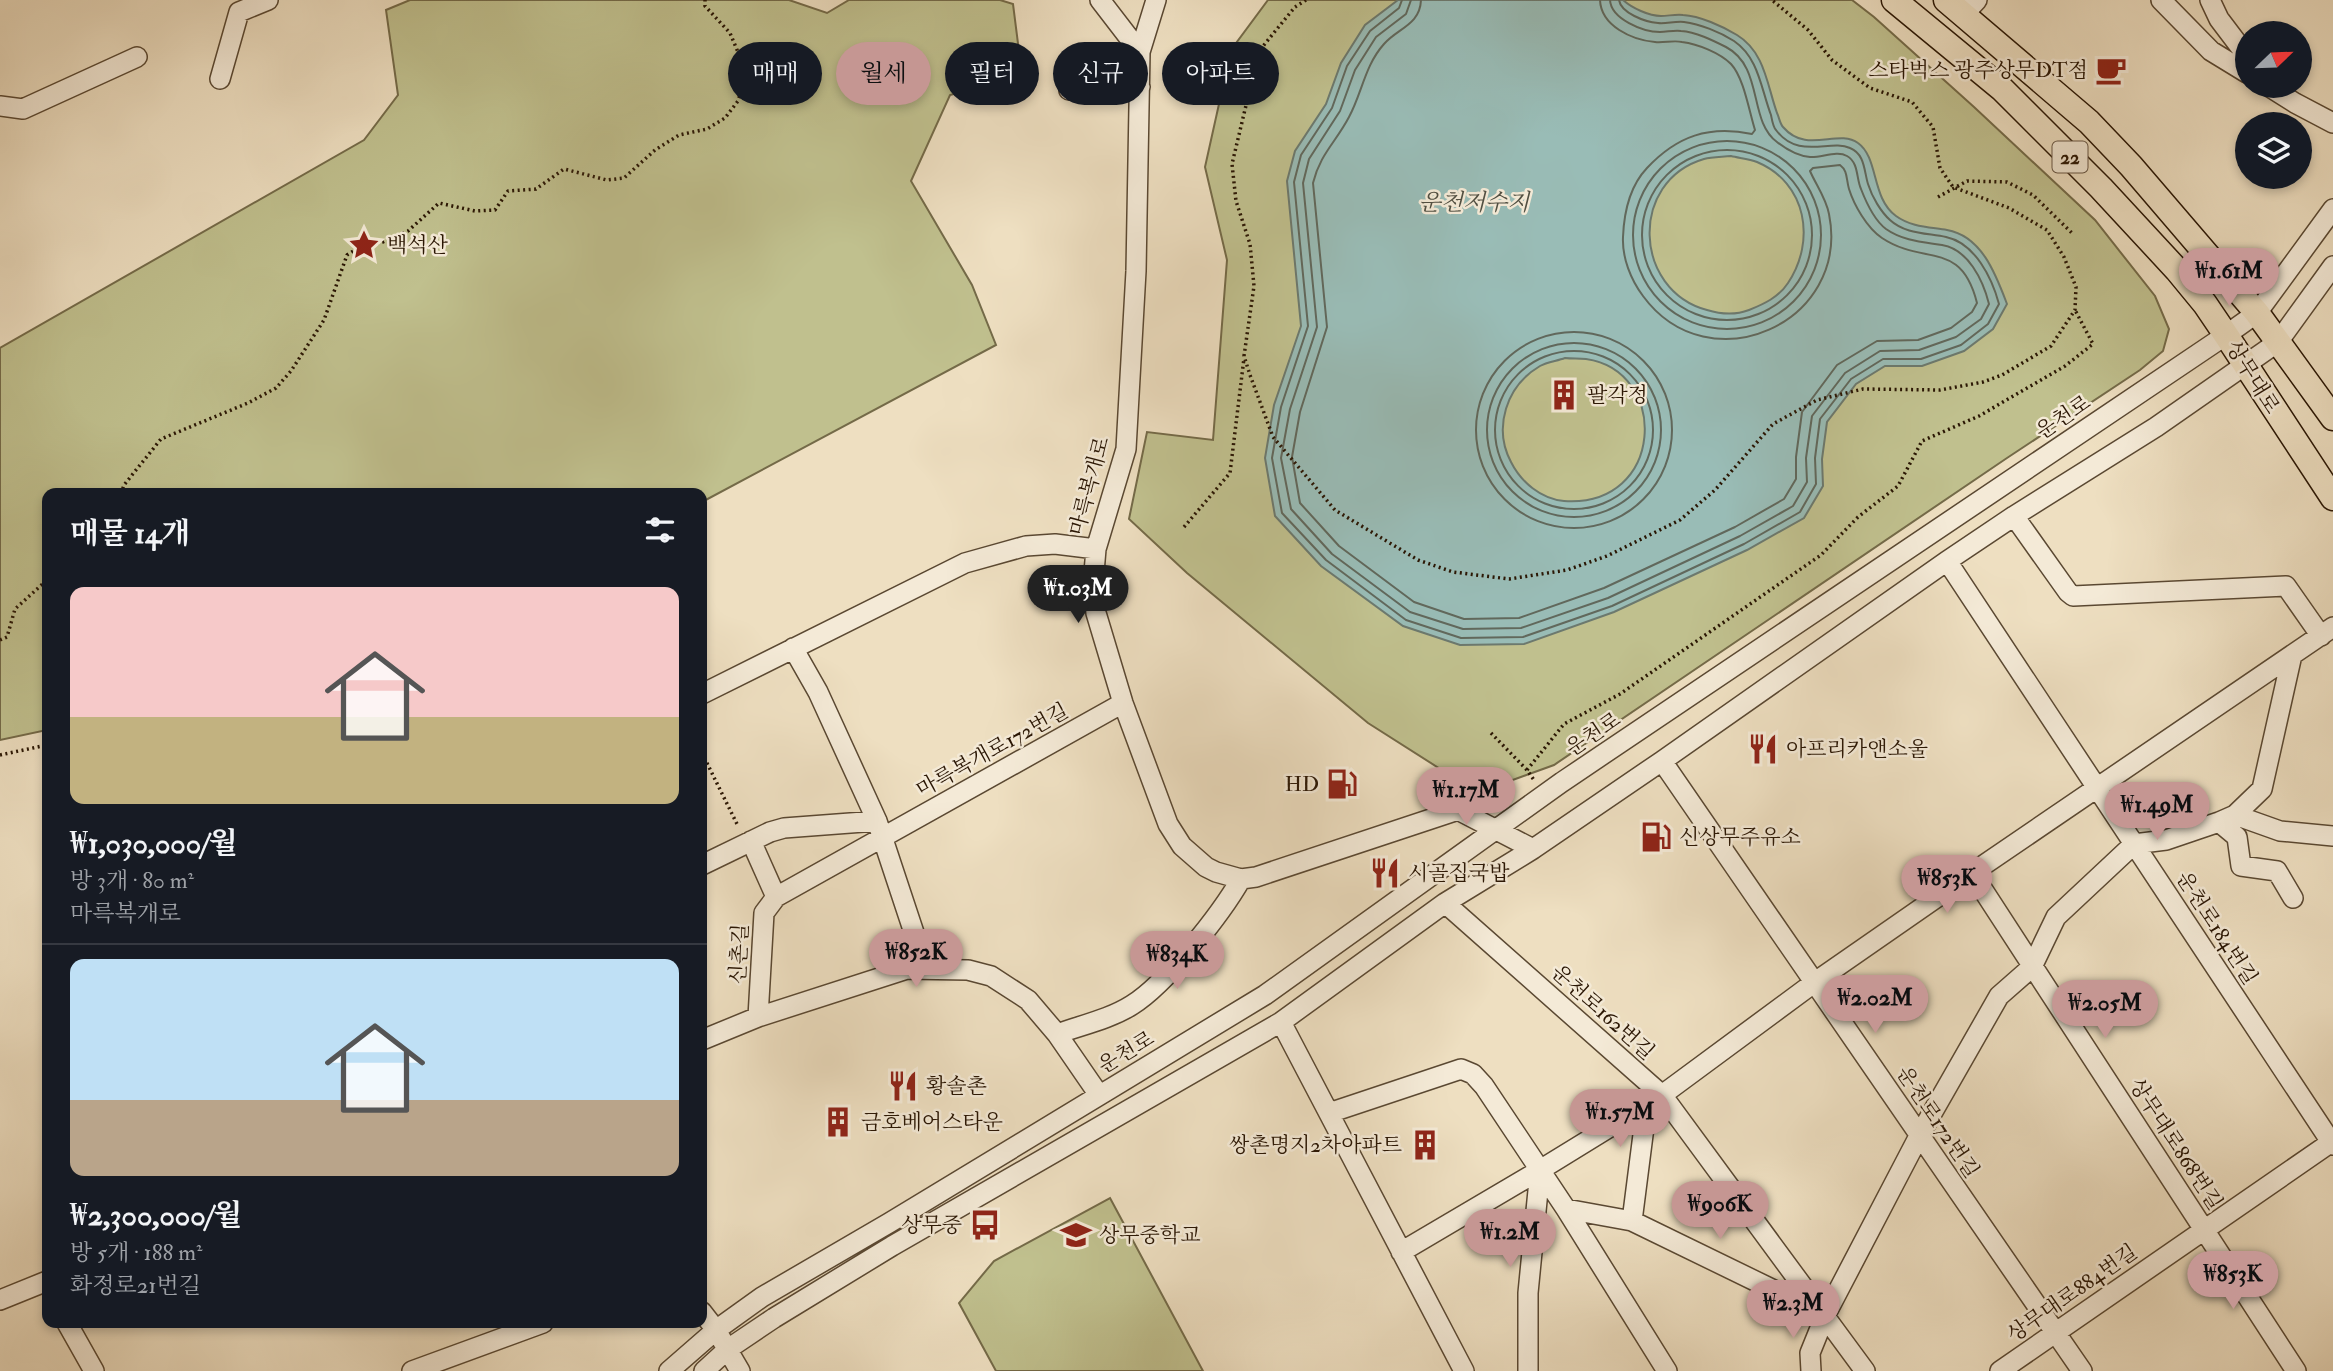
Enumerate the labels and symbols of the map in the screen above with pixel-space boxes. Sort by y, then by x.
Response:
north arrow [2235,21,2312,98]
cafe icon: 스타벅스 광주상무DT점 [2094,53,2128,87]
place label: 스타벅스 광주상무DT점 [1868,57,2088,84]
road number: 22 [2052,141,2088,172]
water label: 운천저수지 [1418,188,1531,217]
place icon: 백석산 [347,228,381,262]
place label: 백석산 [387,232,449,259]
pin: ₩1.61M [2172,248,2286,308]
street label: 상무대로 [2220,336,2286,419]
building icon: 팔각정 [1547,378,1581,412]
place label: 팔각정 [1587,382,1648,409]
street label: 운천로 [2031,389,2096,446]
street label: 마륵복개로 [1063,434,1116,539]
pin: ₩1.03M [1021,566,1135,625]
street label: 마륵복개로172번길 [911,697,1073,803]
street label: 운천로 [1561,706,1626,763]
restaurant icon: 아프리카앤소울 [1746,732,1780,766]
place label: 아프리카앤소울 [1786,736,1928,763]
fuel station icon: HD [1325,767,1359,801]
pin: ₩1.17M [1409,768,1523,827]
place label: HD [1285,771,1319,798]
pin: ₩1.49M [2100,782,2214,842]
fuel station icon: 신상무주유소 [1639,820,1673,854]
place label: 신상무주유소 [1679,824,1801,851]
restaurant icon: 시골집국밥 [1368,856,1402,890]
pin: ₩853K [1898,856,1996,915]
place label: 시골집국밥 [1408,860,1510,887]
street label: 운천로184번길 [2170,866,2263,990]
street label: 신촌길 [724,923,755,985]
pin: ₩852K [867,930,965,989]
pin: ₩834K [1128,932,1226,991]
street label: 운천로162번길 [1545,959,1660,1066]
pin: ₩2.02M [1818,976,1932,1035]
pin: ₩2.05M [2048,981,2162,1040]
street label: 운천로 [1093,1025,1159,1080]
street label: 운천로172번길 [1890,1061,1985,1183]
restaurant icon: 황솔촌 [886,1069,920,1103]
place label: 황솔촌 [926,1073,987,1100]
street label: 상무대로868번길 [2123,1073,2228,1215]
pin: ₩1.57M [1563,1090,1677,1149]
building icon: 금호베어스타운 [821,1105,855,1139]
place label: 금호베어스타운 [861,1109,1003,1136]
building icon: 쌍촌명지2차아파트 [1408,1128,1442,1162]
place label: 쌍촌명지2차아파트 [1229,1132,1402,1159]
pin: ₩906K [1671,1182,1769,1241]
bus stop icon: 상무중 [968,1208,1002,1242]
pin: ₩1.2M [1461,1210,1559,1269]
place label: 상무중 [901,1212,962,1239]
school or university icon: 상무중학교 [1059,1218,1093,1252]
place label: 상무중학교 [1099,1222,1200,1249]
street label: 상무대로884번길 [2002,1239,2143,1348]
pin: ₩853K [2184,1252,2282,1311]
pin: ₩2.3M [1744,1280,1842,1340]

